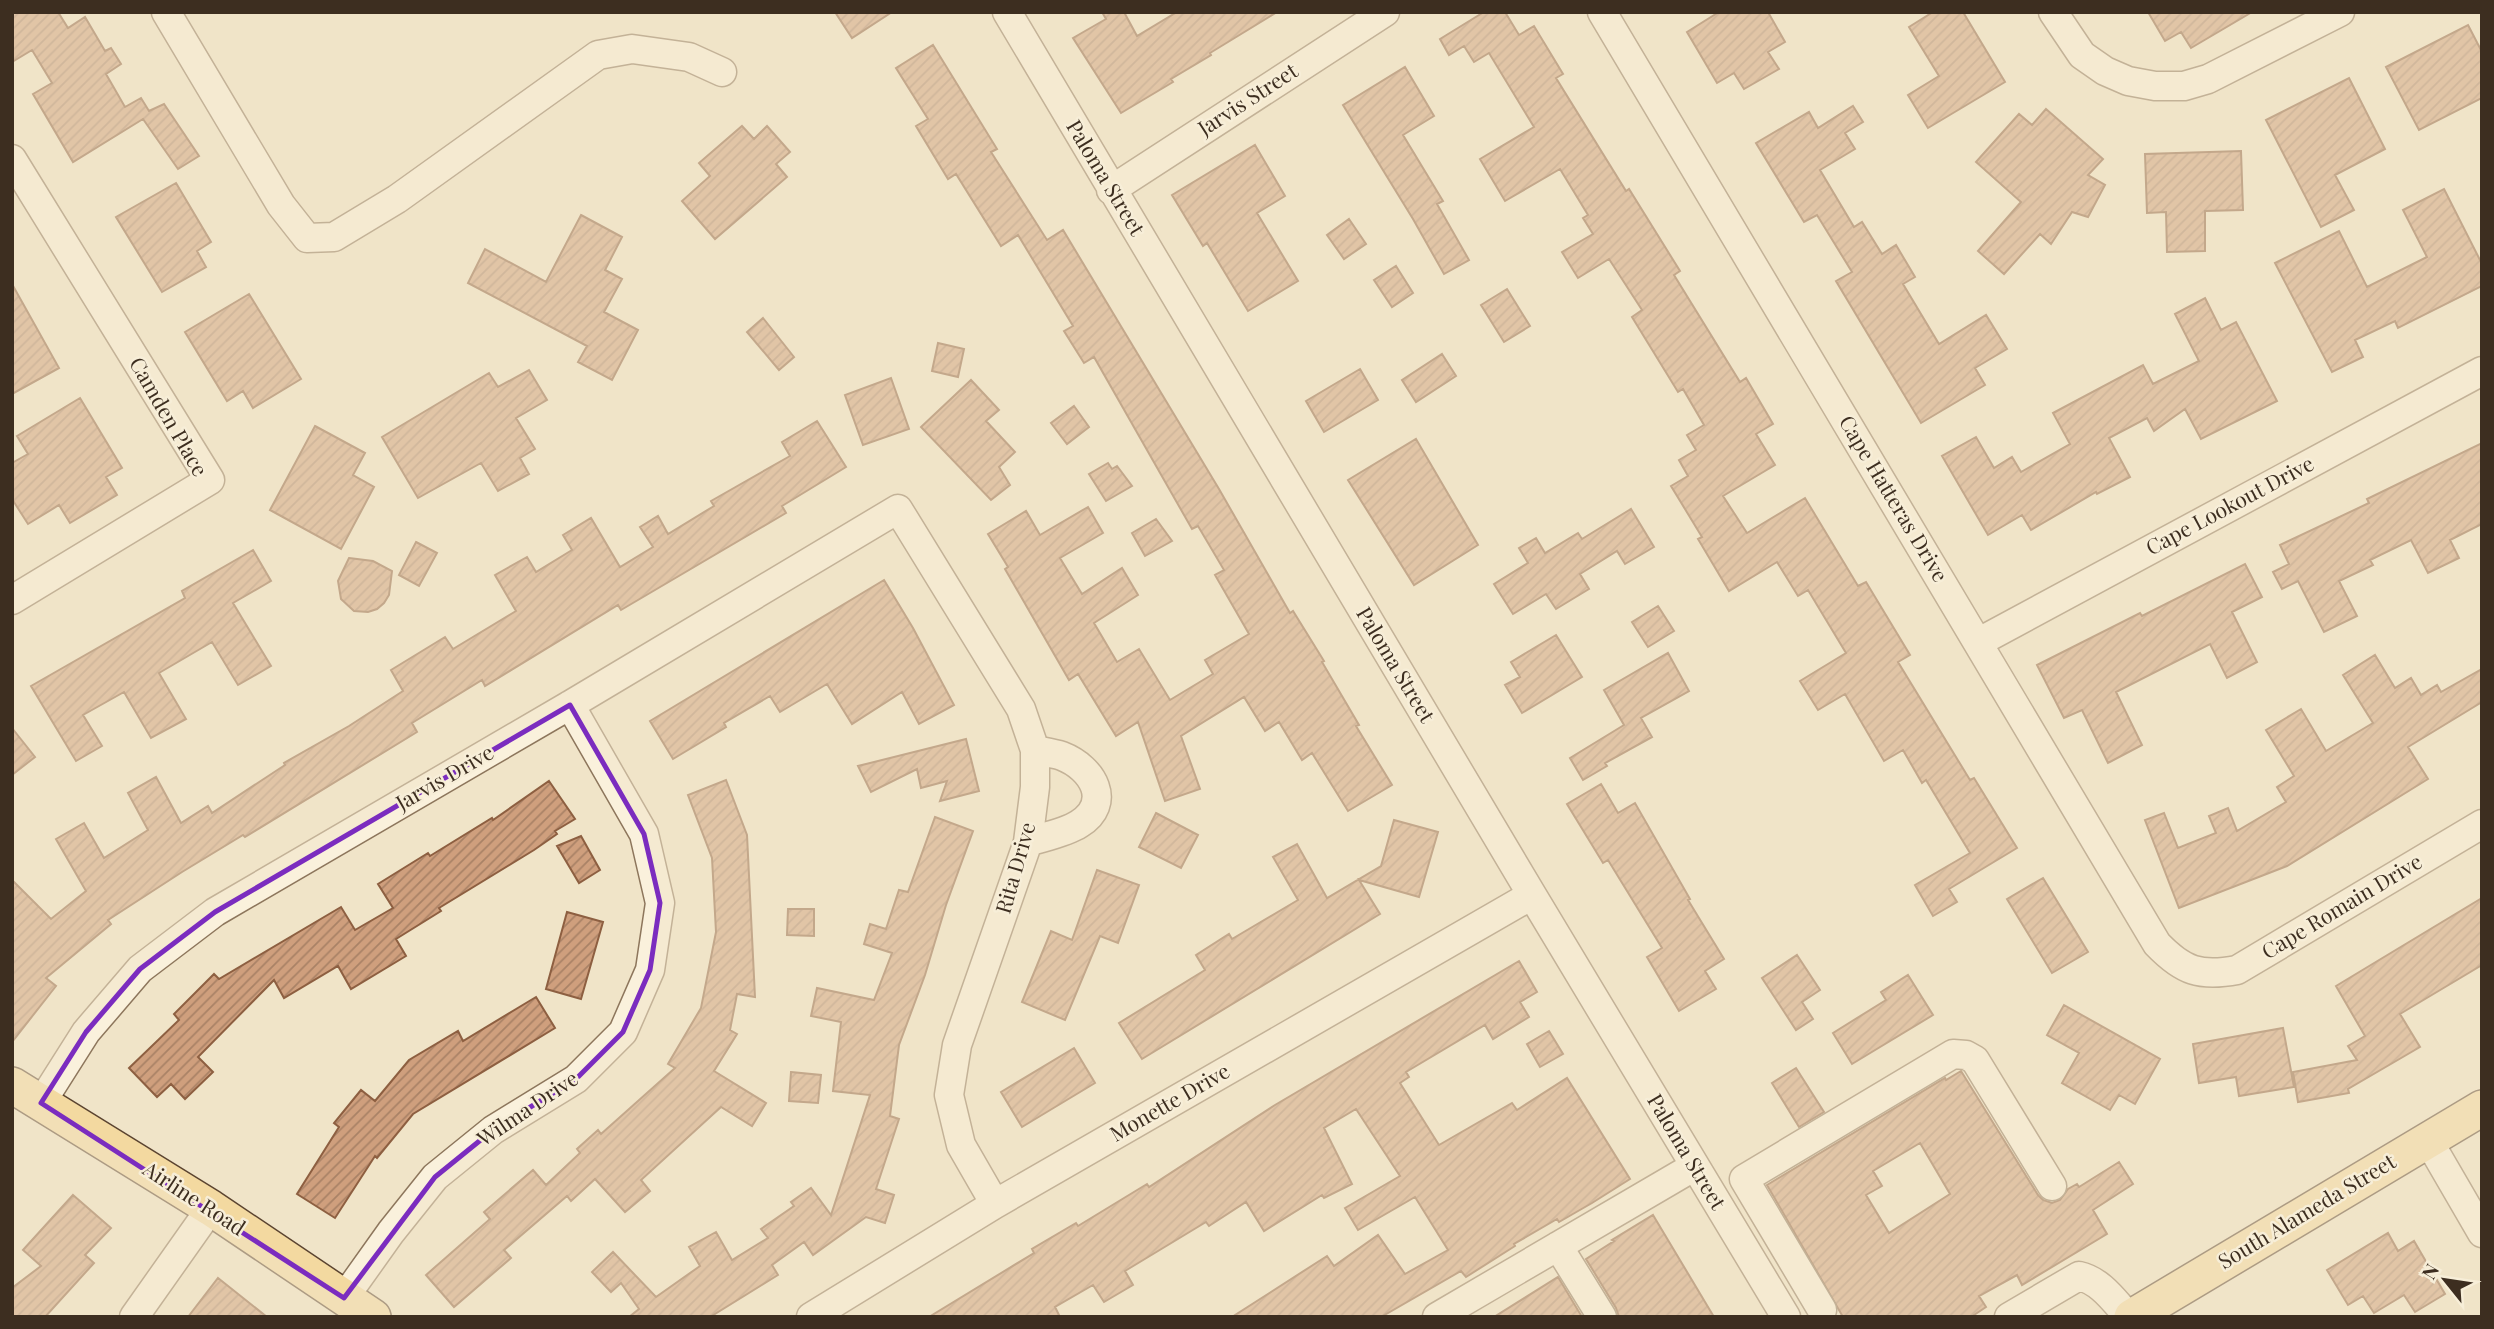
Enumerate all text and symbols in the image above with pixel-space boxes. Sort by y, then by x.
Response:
street label: Jarvis Street [1191,55,1303,142]
street label: Paloma Street [1061,114,1153,241]
street label: Camden Place [124,351,215,481]
street label: Cape Hatteras Drive [1834,409,1956,586]
street label: Cape Lookout Drive [2140,448,2318,560]
street label: Paloma Street [1351,601,1443,728]
street label: Jarvis Drive [389,737,498,816]
street label: Rita Drive [988,818,1040,917]
street label: Cape Romain Drive [2256,846,2426,964]
street label: Monette Drive [1104,1056,1234,1147]
street label: Wilma Drive [470,1063,583,1152]
street label: Paloma Street [1642,1088,1734,1215]
street label: South Alameda Street [2212,1146,2400,1274]
street label: Airline Road [138,1153,252,1241]
north arrow [2410,1245,2480,1315]
text: N [2415,1258,2444,1283]

